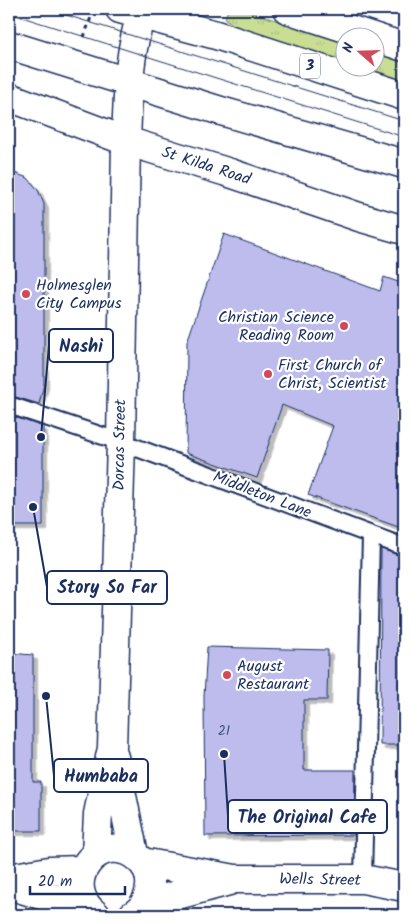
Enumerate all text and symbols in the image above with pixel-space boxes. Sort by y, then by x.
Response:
north arrow [336,28,386,78]
text: N [337,40,361,56]
road number: 3 [300,54,320,78]
street label: St Kilda Road [158,140,255,192]
place label: Holmesglen City Campus [36,273,122,316]
marker: Holmesglen City Campus [20,288,32,300]
place label: Christian Science Reading Room [218,305,334,348]
marker: Christian Science Reading Room [338,320,350,332]
callout: Nashi [49,329,113,362]
text: Nashi [59,333,103,362]
place label: First Church of Christ, Scientist [278,353,387,396]
marker: First Church of Christ, Scientist [262,368,274,380]
street label: Dorcas Street [107,398,133,491]
street label: Middleton Lane [209,465,315,525]
callout: Story So Far [47,571,167,604]
text: Story So Far [57,574,158,603]
place label: August Restaurant [237,654,310,697]
marker: August Restaurant [221,669,233,681]
house number: 21 [218,720,230,742]
callout: Humbaba [54,759,148,792]
text: Humbaba [64,763,138,792]
callout: The Original Cafe [228,800,387,833]
text: The Original Cafe [237,804,377,833]
scale bar [30,864,125,896]
street label: Wells Street [279,867,362,893]
text: 20 m [38,870,72,894]

